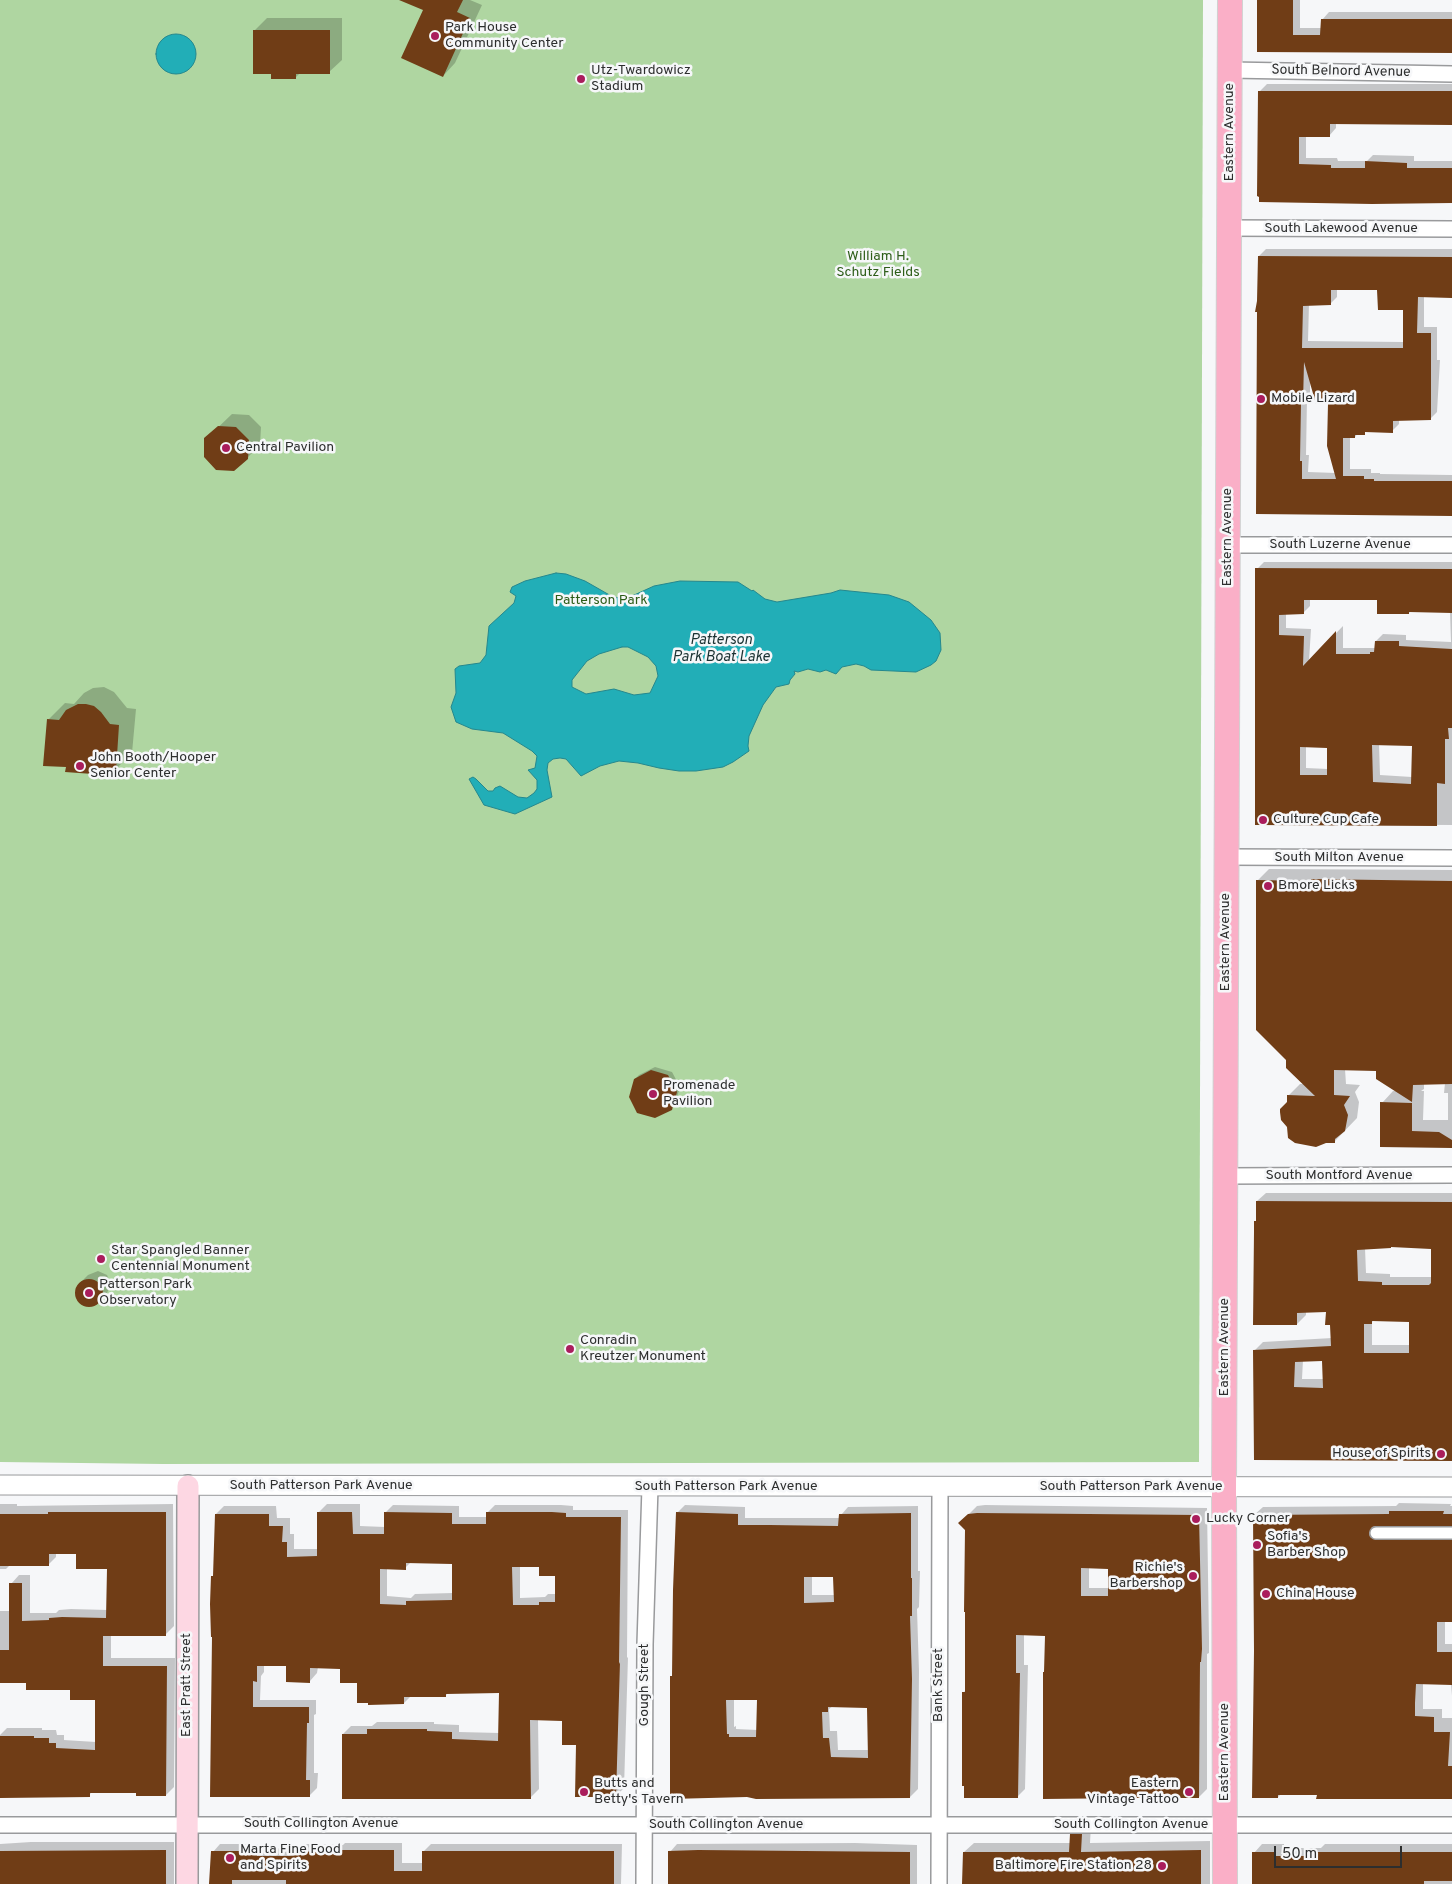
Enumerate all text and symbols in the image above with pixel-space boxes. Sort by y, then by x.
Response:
place label: Park House Community Center [445,20,564,52]
marker: Park House Community Center [429,30,441,42]
street label: South Belnord Avenue [1271,62,1411,82]
place label: Utz-Twardowicz Stadium [591,63,691,95]
marker: Utz-Twardowicz Stadium [575,73,587,85]
street label: Eastern Avenue [1222,83,1238,181]
street label: South Lakewood Avenue [1264,221,1418,237]
park label: William H. Schutz Fields [836,249,920,282]
place label: Mobile Lizard [1271,391,1355,407]
marker: Mobile Lizard [1255,393,1267,405]
place label: Central Pavilion [236,440,334,456]
marker: Central Pavilion [220,442,232,454]
street label: Eastern Avenue [1220,488,1236,586]
street label: South Luzerne Avenue [1269,537,1411,553]
park label: Patterson Park [554,593,648,609]
water label: Patterson Park Boat Lake [672,632,770,667]
place label: John Booth/Hooper Senior Center [90,750,216,782]
marker: John Booth/Hooper Senior Center [74,760,86,772]
place label: Culture Cup Cafe [1273,812,1379,828]
marker: Culture Cup Cafe [1257,814,1269,826]
street label: South Milton Avenue [1274,850,1404,866]
place label: Bmore Licks [1278,878,1355,894]
marker: Bmore Licks [1262,880,1274,892]
street label: Eastern Avenue [1218,893,1234,991]
place label: Promenade Pavilion [663,1078,735,1110]
marker: Promenade Pavilion [647,1088,659,1100]
street label: South Montford Avenue [1266,1168,1412,1184]
place label: Star Spangled Banner Centennial Monument [111,1243,250,1276]
marker: Star Spangled Banner Centennial Monument [95,1253,107,1265]
place label: Patterson Park Observatory [99,1277,192,1310]
marker: Patterson Park Observatory [83,1287,95,1299]
street label: Eastern Avenue [1217,1298,1233,1396]
place label: Conradin Kreutzer Monument [580,1333,706,1365]
marker: Conradin Kreutzer Monument [564,1343,576,1355]
place label: House of Spirits [1332,1446,1431,1462]
marker: House of Spirits [1435,1448,1447,1460]
street label: South Patterson Park Avenue [229,1478,413,1494]
street label: South Patterson Park Avenue [634,1479,818,1495]
street label: South Patterson Park Avenue [1039,1479,1223,1495]
place label: Lucky Corner [1206,1511,1290,1527]
marker: Lucky Corner [1190,1513,1202,1525]
place label: Sofia's Barber Shop [1267,1529,1346,1561]
marker: Sofia's Barber Shop [1251,1539,1263,1551]
place label: Richie's Barbershop [1109,1560,1183,1592]
marker: Richie's Barbershop [1187,1570,1199,1582]
place label: China House [1276,1586,1355,1602]
marker: China House [1260,1588,1272,1600]
street label: East Pratt Street [179,1633,195,1737]
street label: Gough Street [637,1644,653,1726]
street label: Bank Street [931,1648,947,1722]
street label: Eastern Avenue [1217,1703,1233,1801]
place label: Butts and Betty's Tavern [594,1776,684,1808]
place label: Eastern Vintage Tattoo [1087,1776,1179,1808]
marker: Butts and Betty's Tavern [578,1786,590,1798]
marker: Eastern Vintage Tattoo [1183,1786,1195,1798]
street label: South Collington Avenue [244,1816,398,1832]
street label: South Collington Avenue [649,1817,803,1833]
street label: South Collington Avenue [1054,1817,1208,1833]
scale bar [1277,1836,1404,1868]
place label: Marta Fine Food and Spirits [240,1842,341,1874]
text: 50 m [1282,1845,1317,1864]
marker: Marta Fine Food and Spirits [224,1852,236,1864]
place label: Baltimore Fire Station 28 [995,1858,1152,1874]
marker: Baltimore Fire Station 28 [1156,1860,1168,1872]

